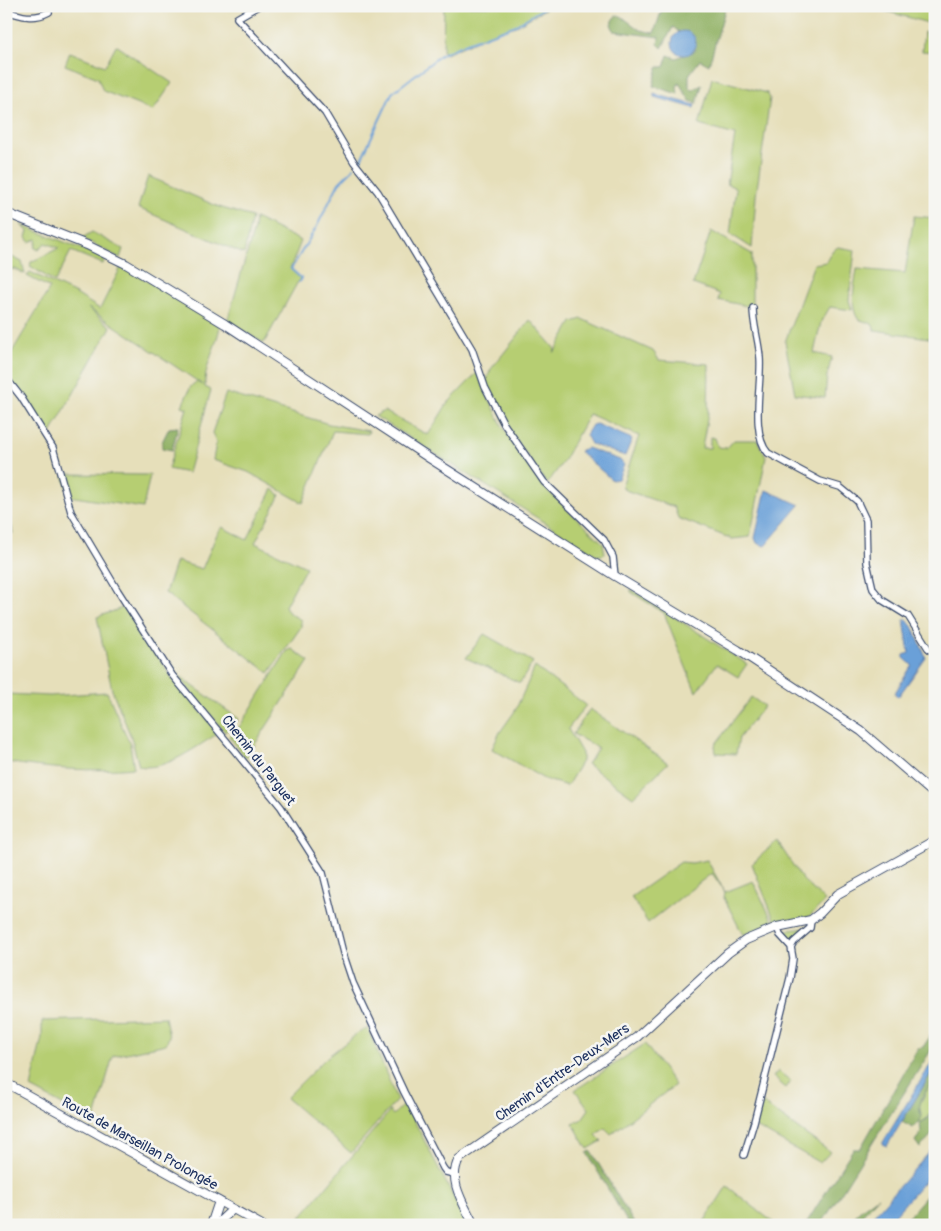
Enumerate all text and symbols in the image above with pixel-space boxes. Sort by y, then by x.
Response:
street label: Chemin du Parguet [218,712,299,809]
street label: Chemin d'Entre-Deux-Mers [492,1019,633,1125]
street label: Route de Marseillan Prolongée [59,1093,221,1194]

